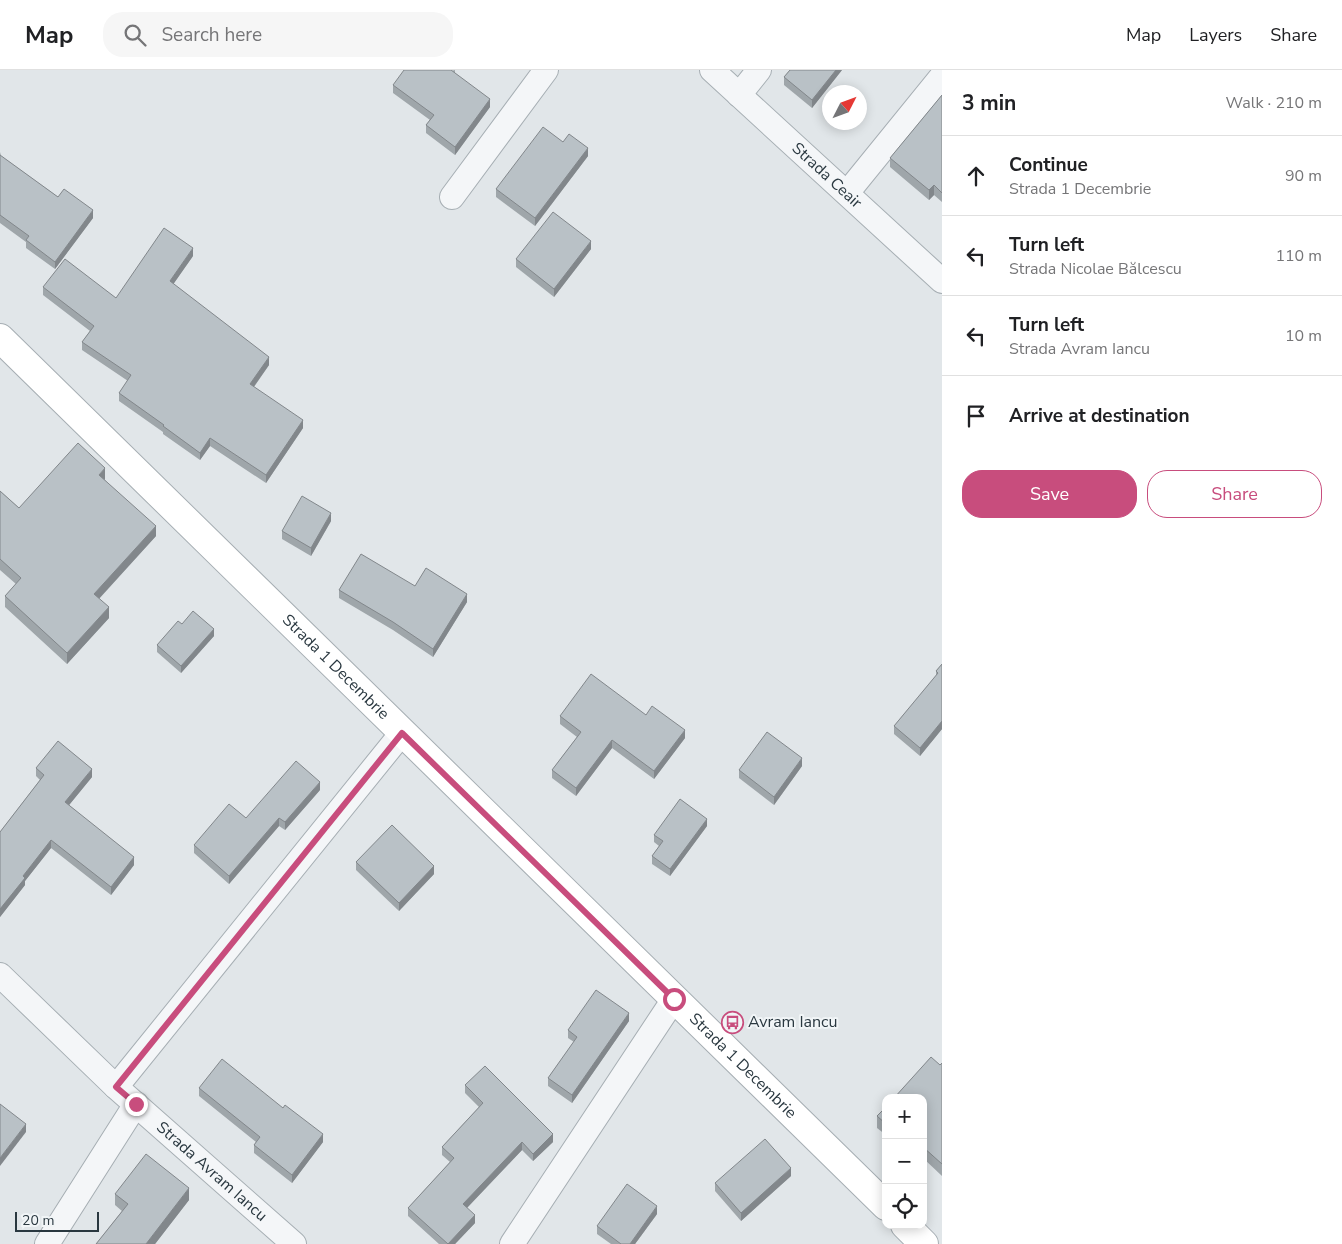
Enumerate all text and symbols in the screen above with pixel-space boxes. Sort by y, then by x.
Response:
search box [103,12,453,57]
text: Map [25,19,73,51]
icon: search [121,21,149,49]
text: Search here [161,22,262,48]
text: Map [1126,23,1161,47]
text: Layers [1189,23,1242,47]
text: Share [1270,23,1317,47]
north arrow [822,85,867,130]
text: 3 min [962,89,1016,117]
text: Walk · 210 m [1226,92,1322,114]
street label: Strada Ceair [787,138,867,214]
text: Continue [1009,152,1088,178]
icon: ahead [962,162,990,190]
text: 90 m [1285,165,1322,187]
text: Strada 1 Decembrie [1009,178,1151,200]
text: Turn left [1009,232,1084,258]
icon: left [962,242,990,270]
text: 110 m [1275,245,1322,267]
text: Strada Nicolae Bălcescu [1009,258,1182,280]
text: Turn left [1009,312,1084,338]
icon: left [962,322,990,350]
text: 10 m [1285,325,1322,347]
text: Strada Avram Iancu [1009,338,1150,360]
icon: arrive [962,402,990,430]
text: Arrive at destination [1009,403,1190,429]
button: Save [962,470,1137,518]
button: Share [1147,470,1322,518]
street label: Strada 1 Decembrie [277,609,394,725]
route start [663,988,686,1011]
street label: Strada 1 Decembrie [684,1008,801,1123]
bus stop icon: Avram Iancu [720,1010,744,1034]
place label: Avram Iancu [748,1011,837,1033]
route end [125,1093,148,1116]
map controls [882,1094,927,1229]
button: + [882,1094,927,1139]
street label: Strada Avram Iancu [152,1117,272,1226]
button: − [882,1139,927,1184]
button: locate [882,1184,927,1229]
scale bar [15,1209,99,1232]
text: 20 m [22,1211,54,1230]

